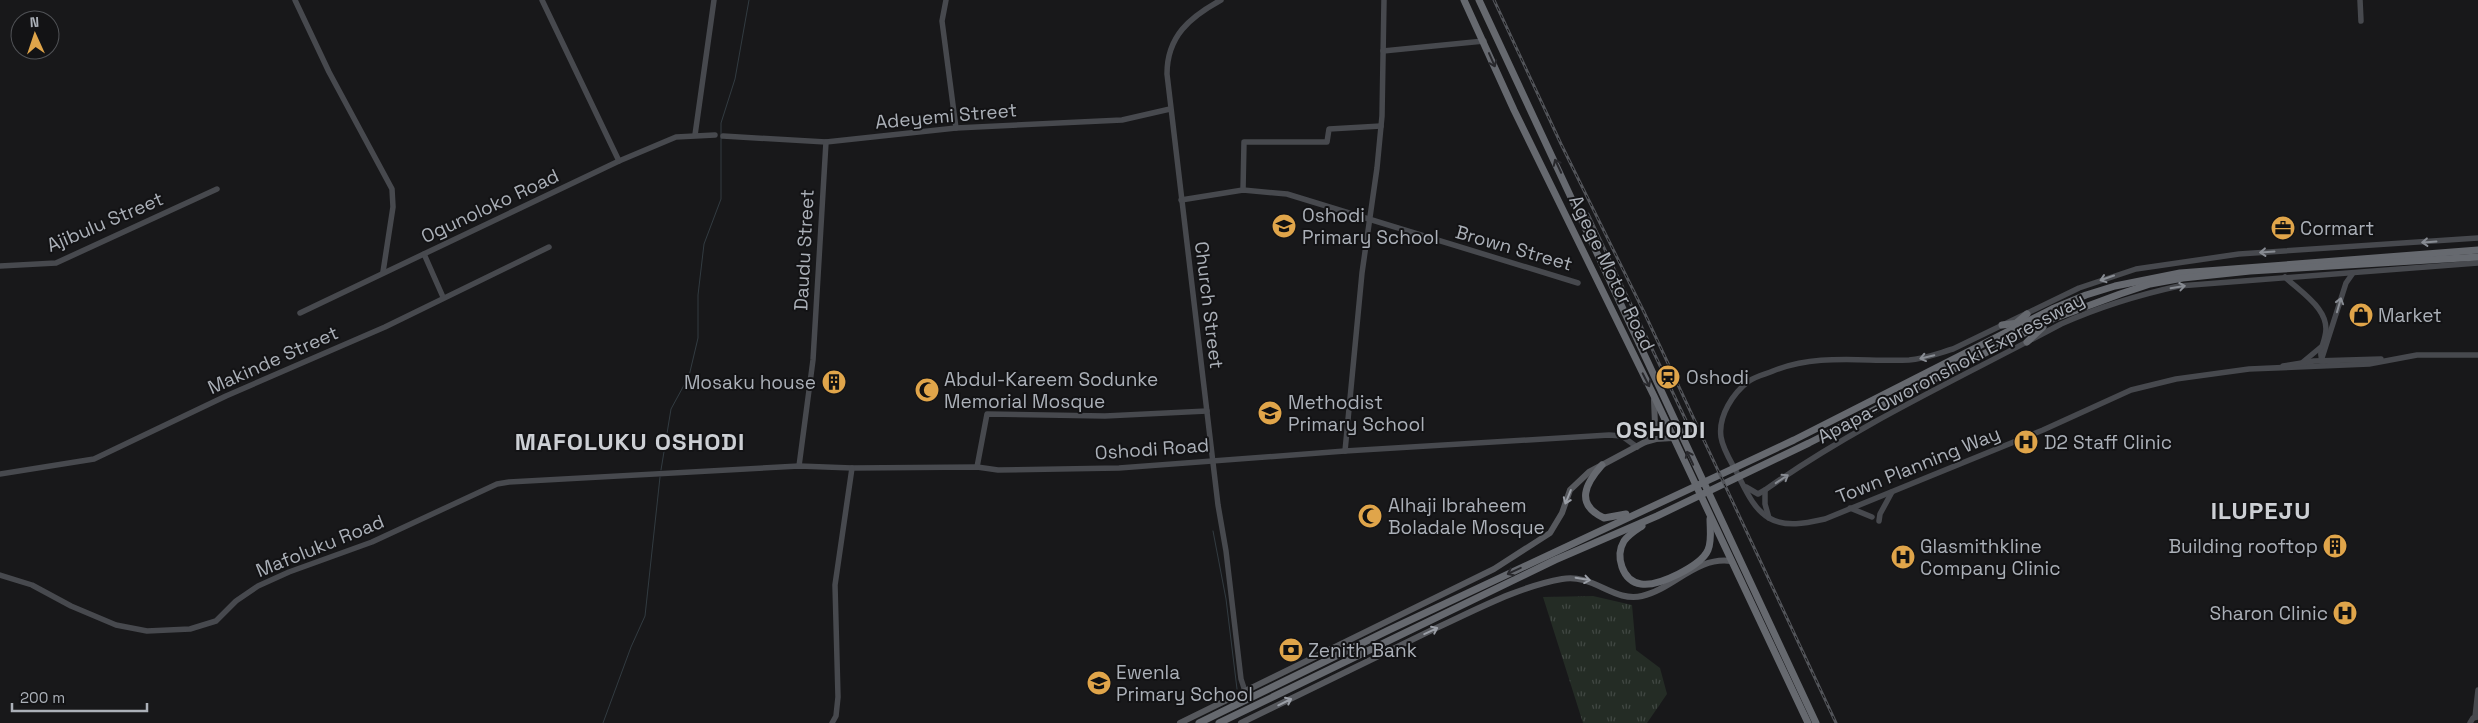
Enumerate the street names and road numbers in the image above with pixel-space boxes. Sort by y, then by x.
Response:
street label: Adeyemi Street [874,97,1018,135]
street label: Ogunoloko Road [417,163,563,249]
street label: Ajibulu Street [43,186,167,258]
street label: Daudu Street [788,189,820,311]
street label: Agege Motor Road [1563,191,1661,355]
street label: Brown Street [1453,219,1575,277]
street label: Church Street [1189,240,1229,370]
street label: Apapa-Oworonshoki Expressway [1813,287,2089,449]
street label: Makinde Street [204,320,342,400]
street label: Town Planning Way [1832,421,2004,509]
street label: Oshodi Road [1094,433,1210,465]
street label: Mafoluku Road [252,509,388,583]

